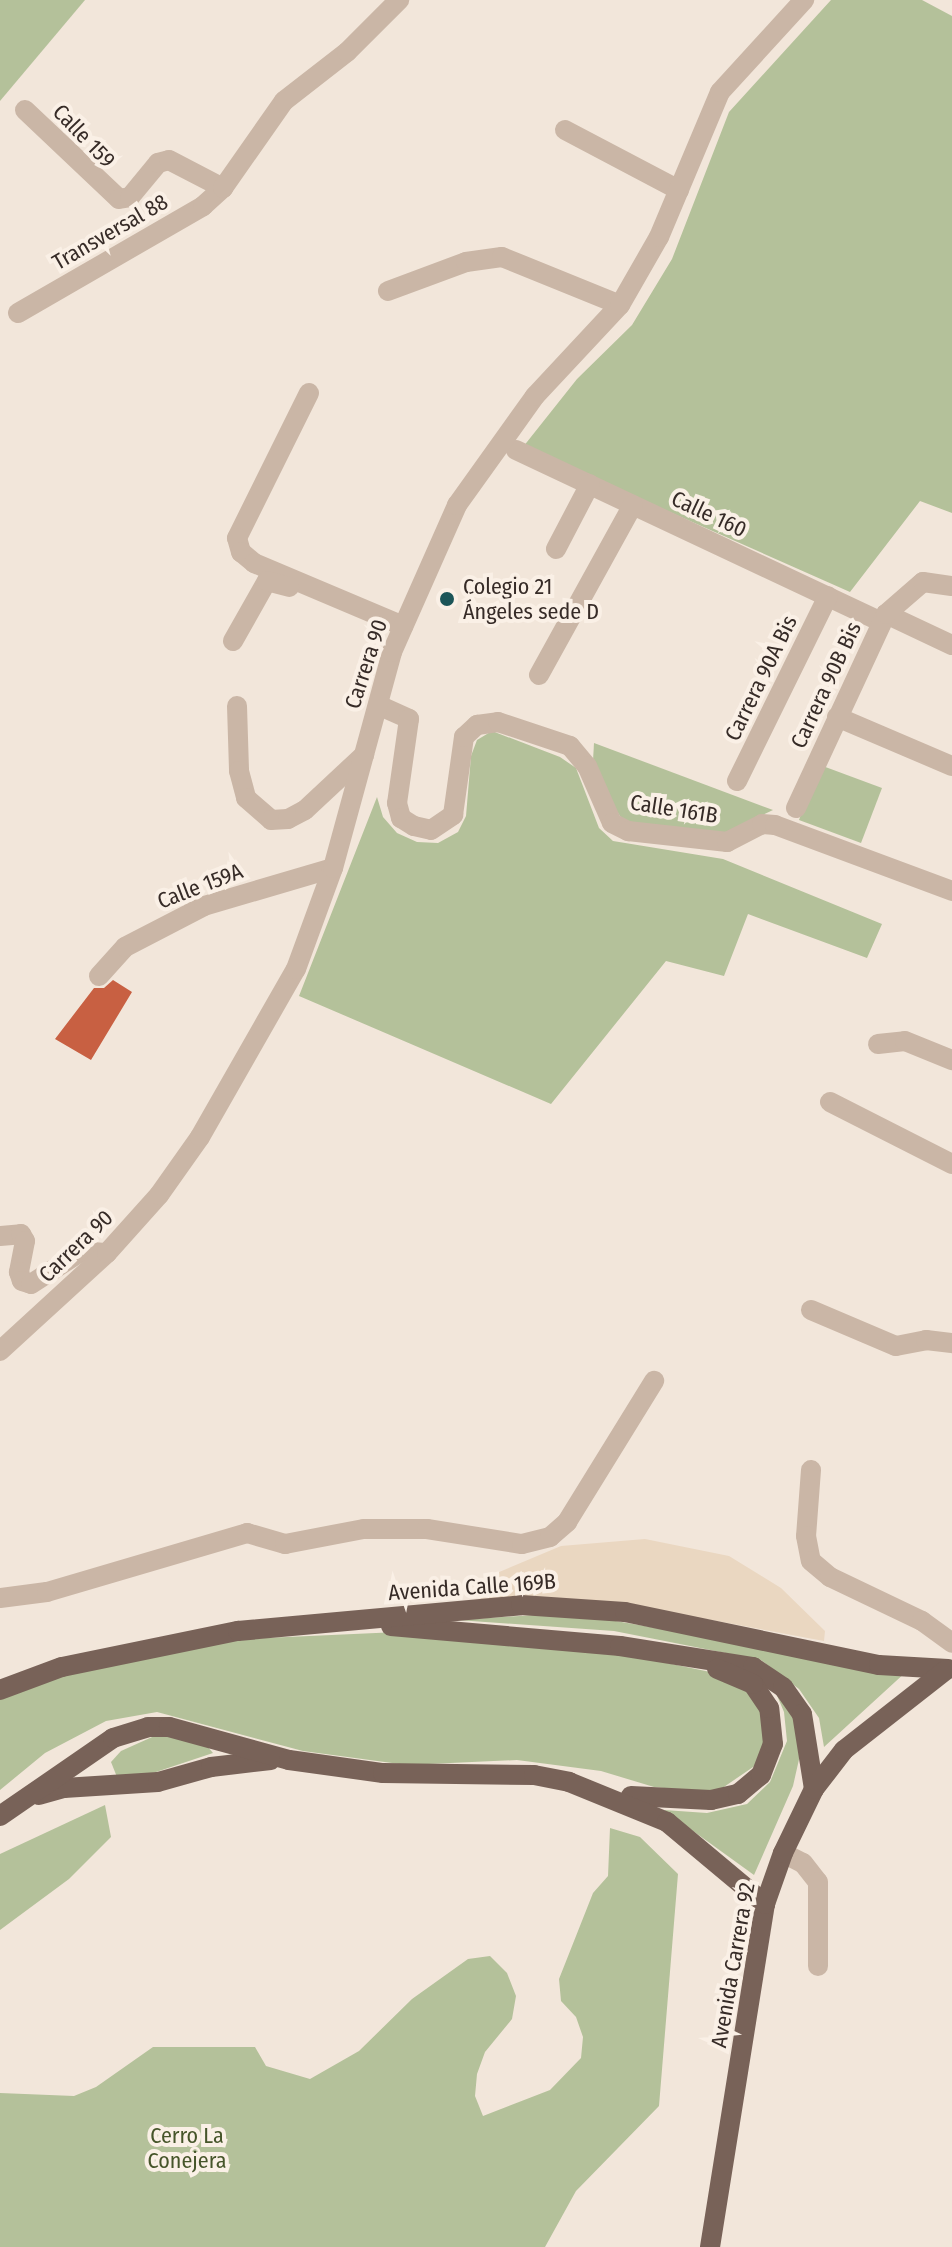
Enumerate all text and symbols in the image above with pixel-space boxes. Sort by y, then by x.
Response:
street label: Calle 159 [47,99,121,173]
street label: Transversal 88 [48,188,172,276]
street label: Calle 160 [667,485,751,543]
place label: Colegio 21 Ángeles sede D [463,573,599,624]
marker: Colegio 21 Ángeles sede D [438,590,456,608]
street label: Carrera 90A Bis [719,611,803,745]
street label: Carrera 90 [339,616,393,712]
street label: Carrera 90B Bis [785,618,867,752]
street label: Calle 161B [628,789,720,829]
street label: Calle 159A [154,858,246,914]
street label: Carrera 90 [34,1204,118,1288]
street label: Avenida Calle 169B [387,1568,557,1606]
street label: Avenida Carrera 92 [705,1880,761,2050]
park label: Cerro La Conejera [148,2122,226,2174]

